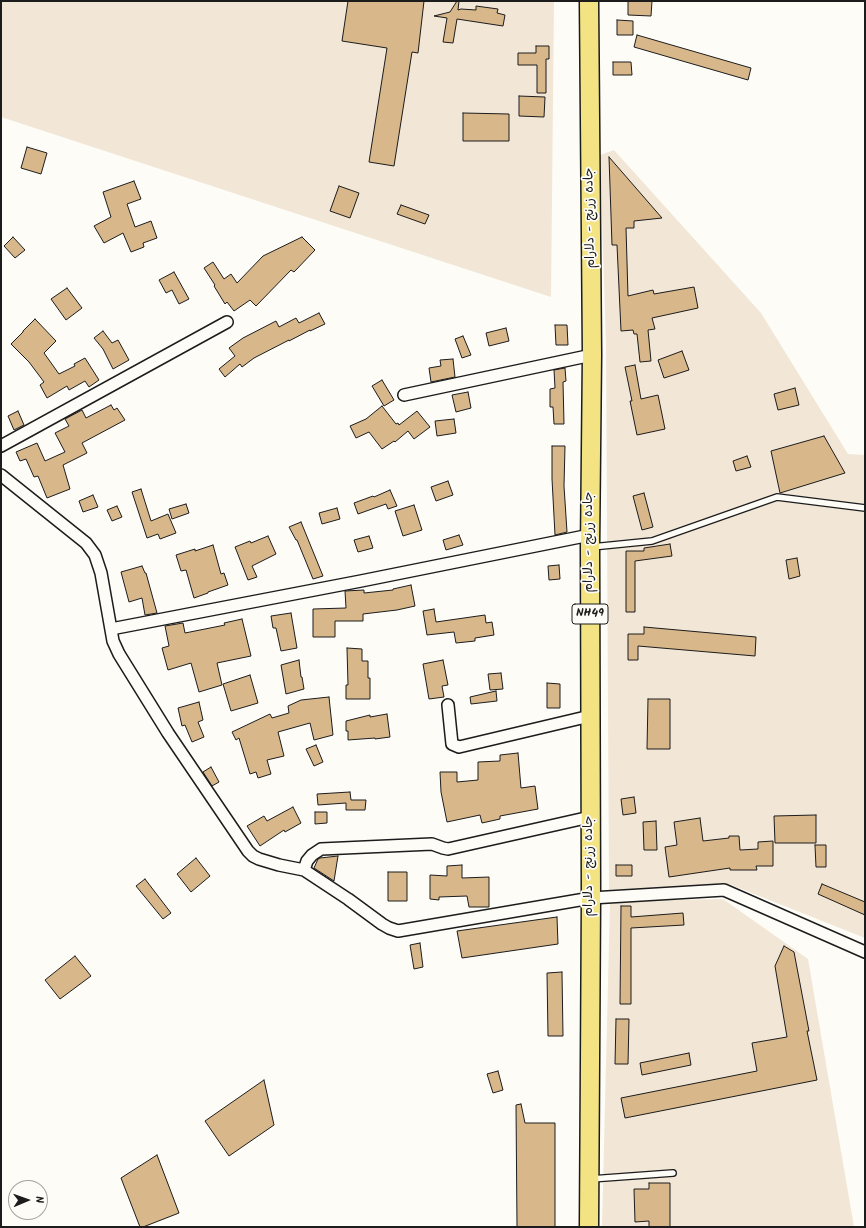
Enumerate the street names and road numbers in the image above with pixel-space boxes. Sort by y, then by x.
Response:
street label: جاده زرنج - دلارام [582,167,600,269]
street label: جاده زرنج - دلارام [582,492,598,592]
road number: NH49 [572,604,608,624]
street label: جاده زرنج - دلارام [582,816,598,916]

